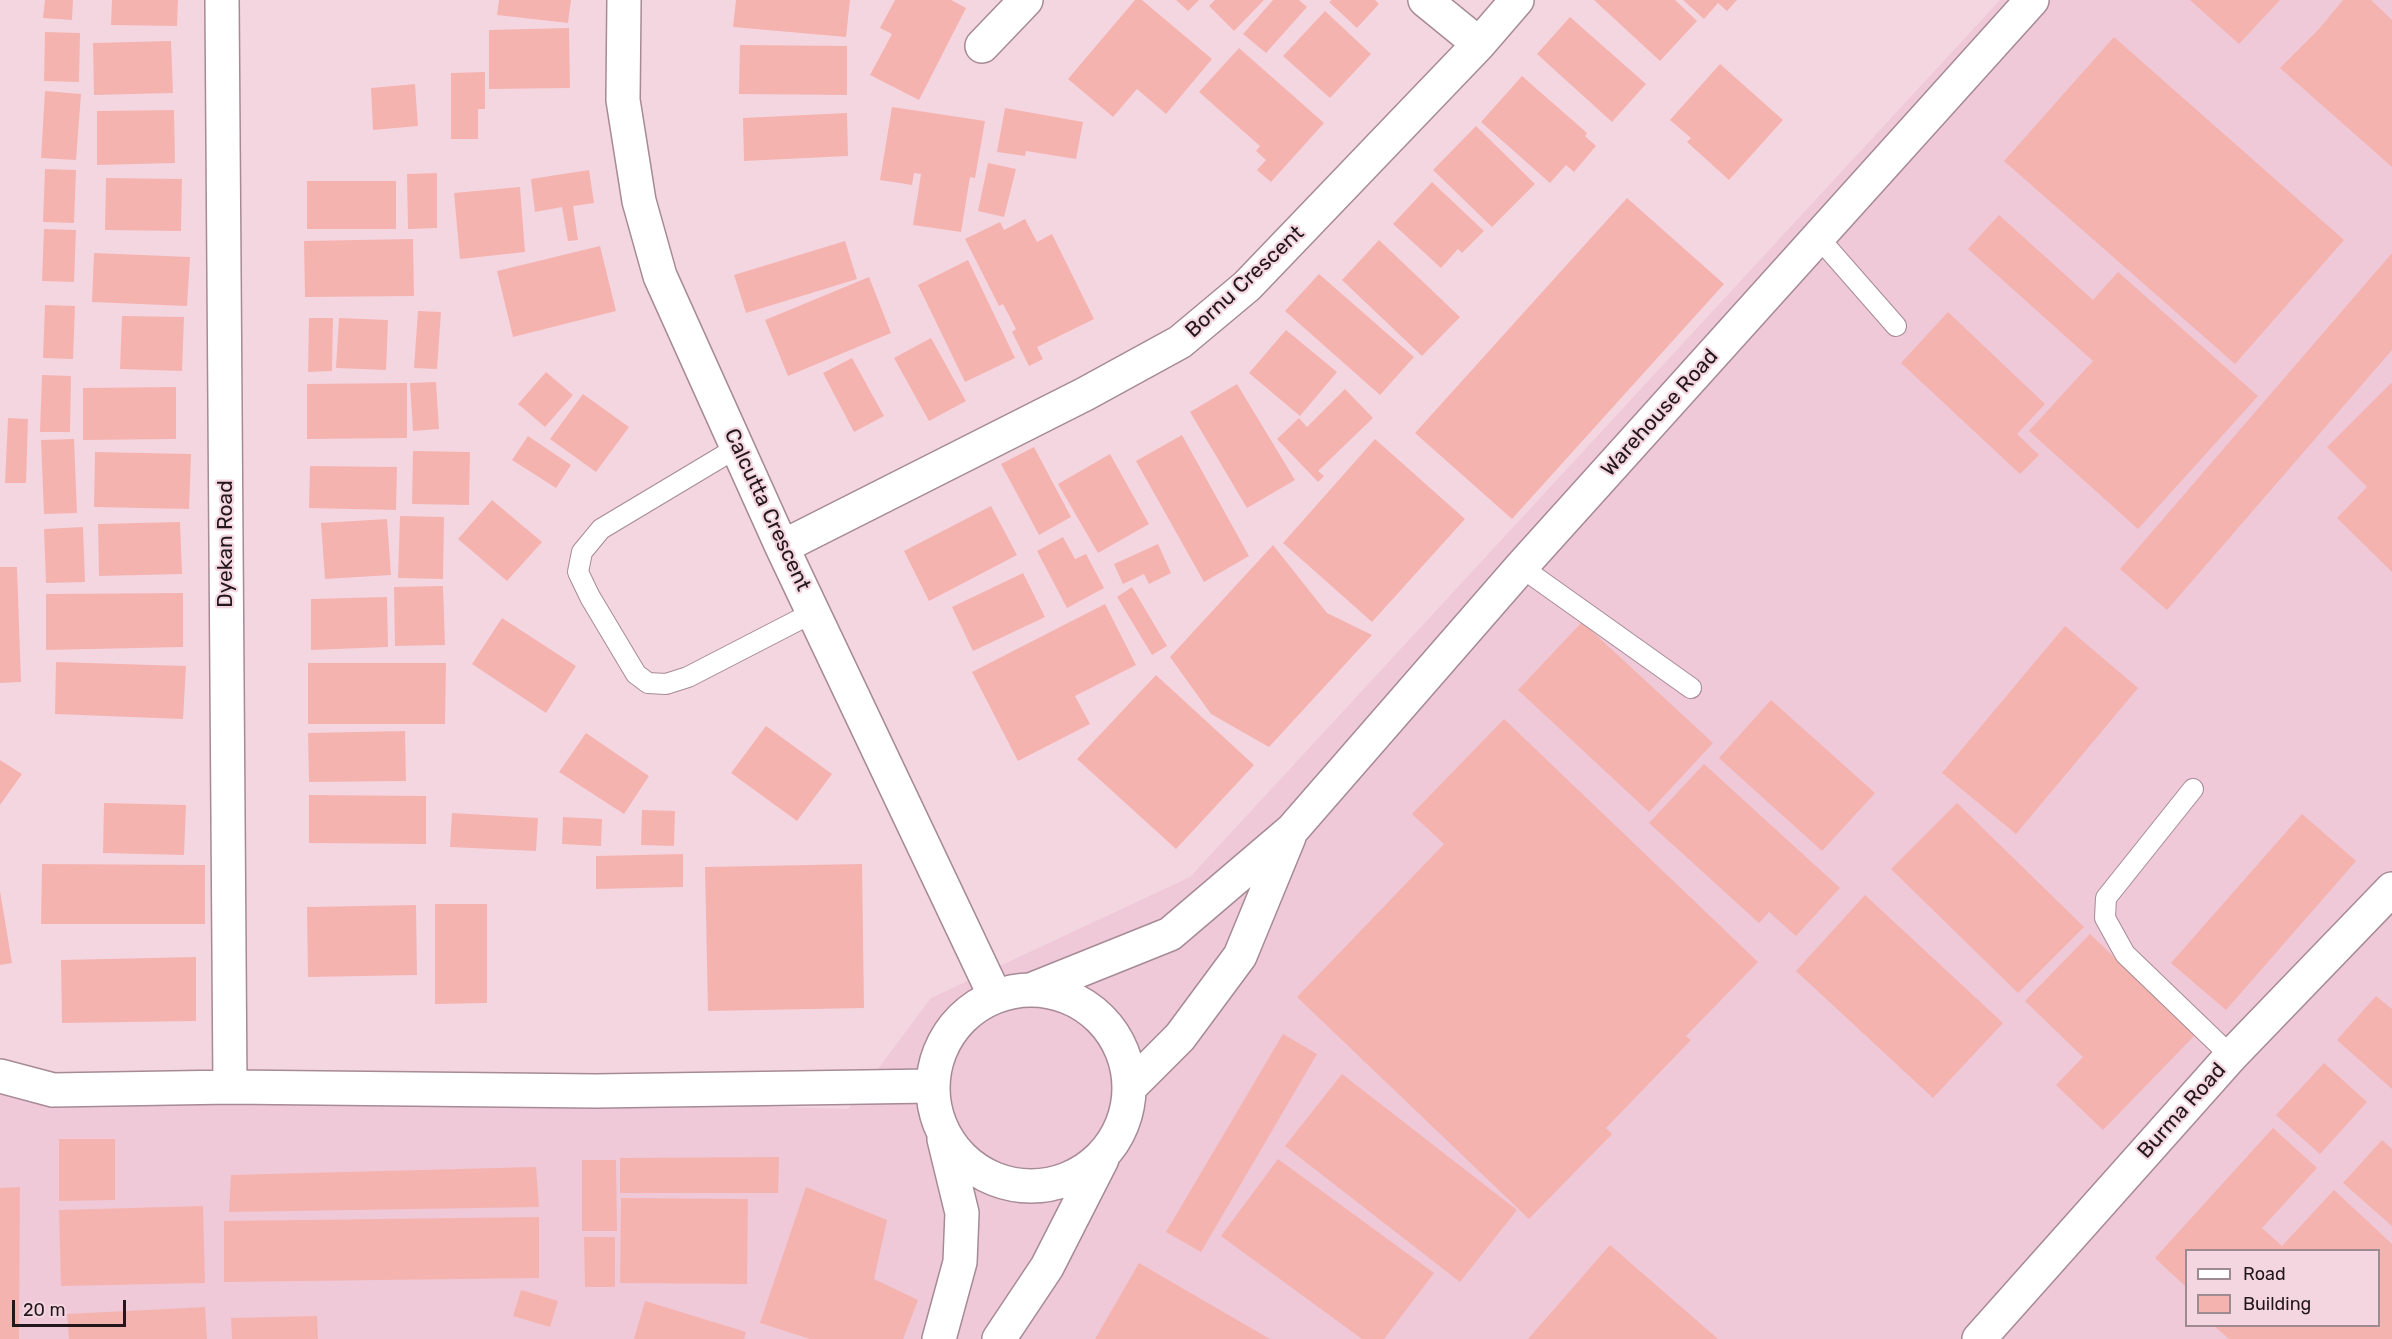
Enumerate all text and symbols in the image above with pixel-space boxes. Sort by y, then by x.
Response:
street label: Bornu Crescent [1180,221,1310,343]
street label: Warehouse Road [1596,344,1724,482]
street label: Calcutta Crescent [718,425,816,595]
street label: Dyekan Road [213,480,239,608]
street label: Burma Road [2133,1058,2231,1164]
legend [2185,1249,2380,1327]
text: Road [2243,1263,2286,1285]
scale bar [15,1288,129,1326]
text: Building [2243,1293,2311,1315]
text: 20 m [23,1299,65,1321]

